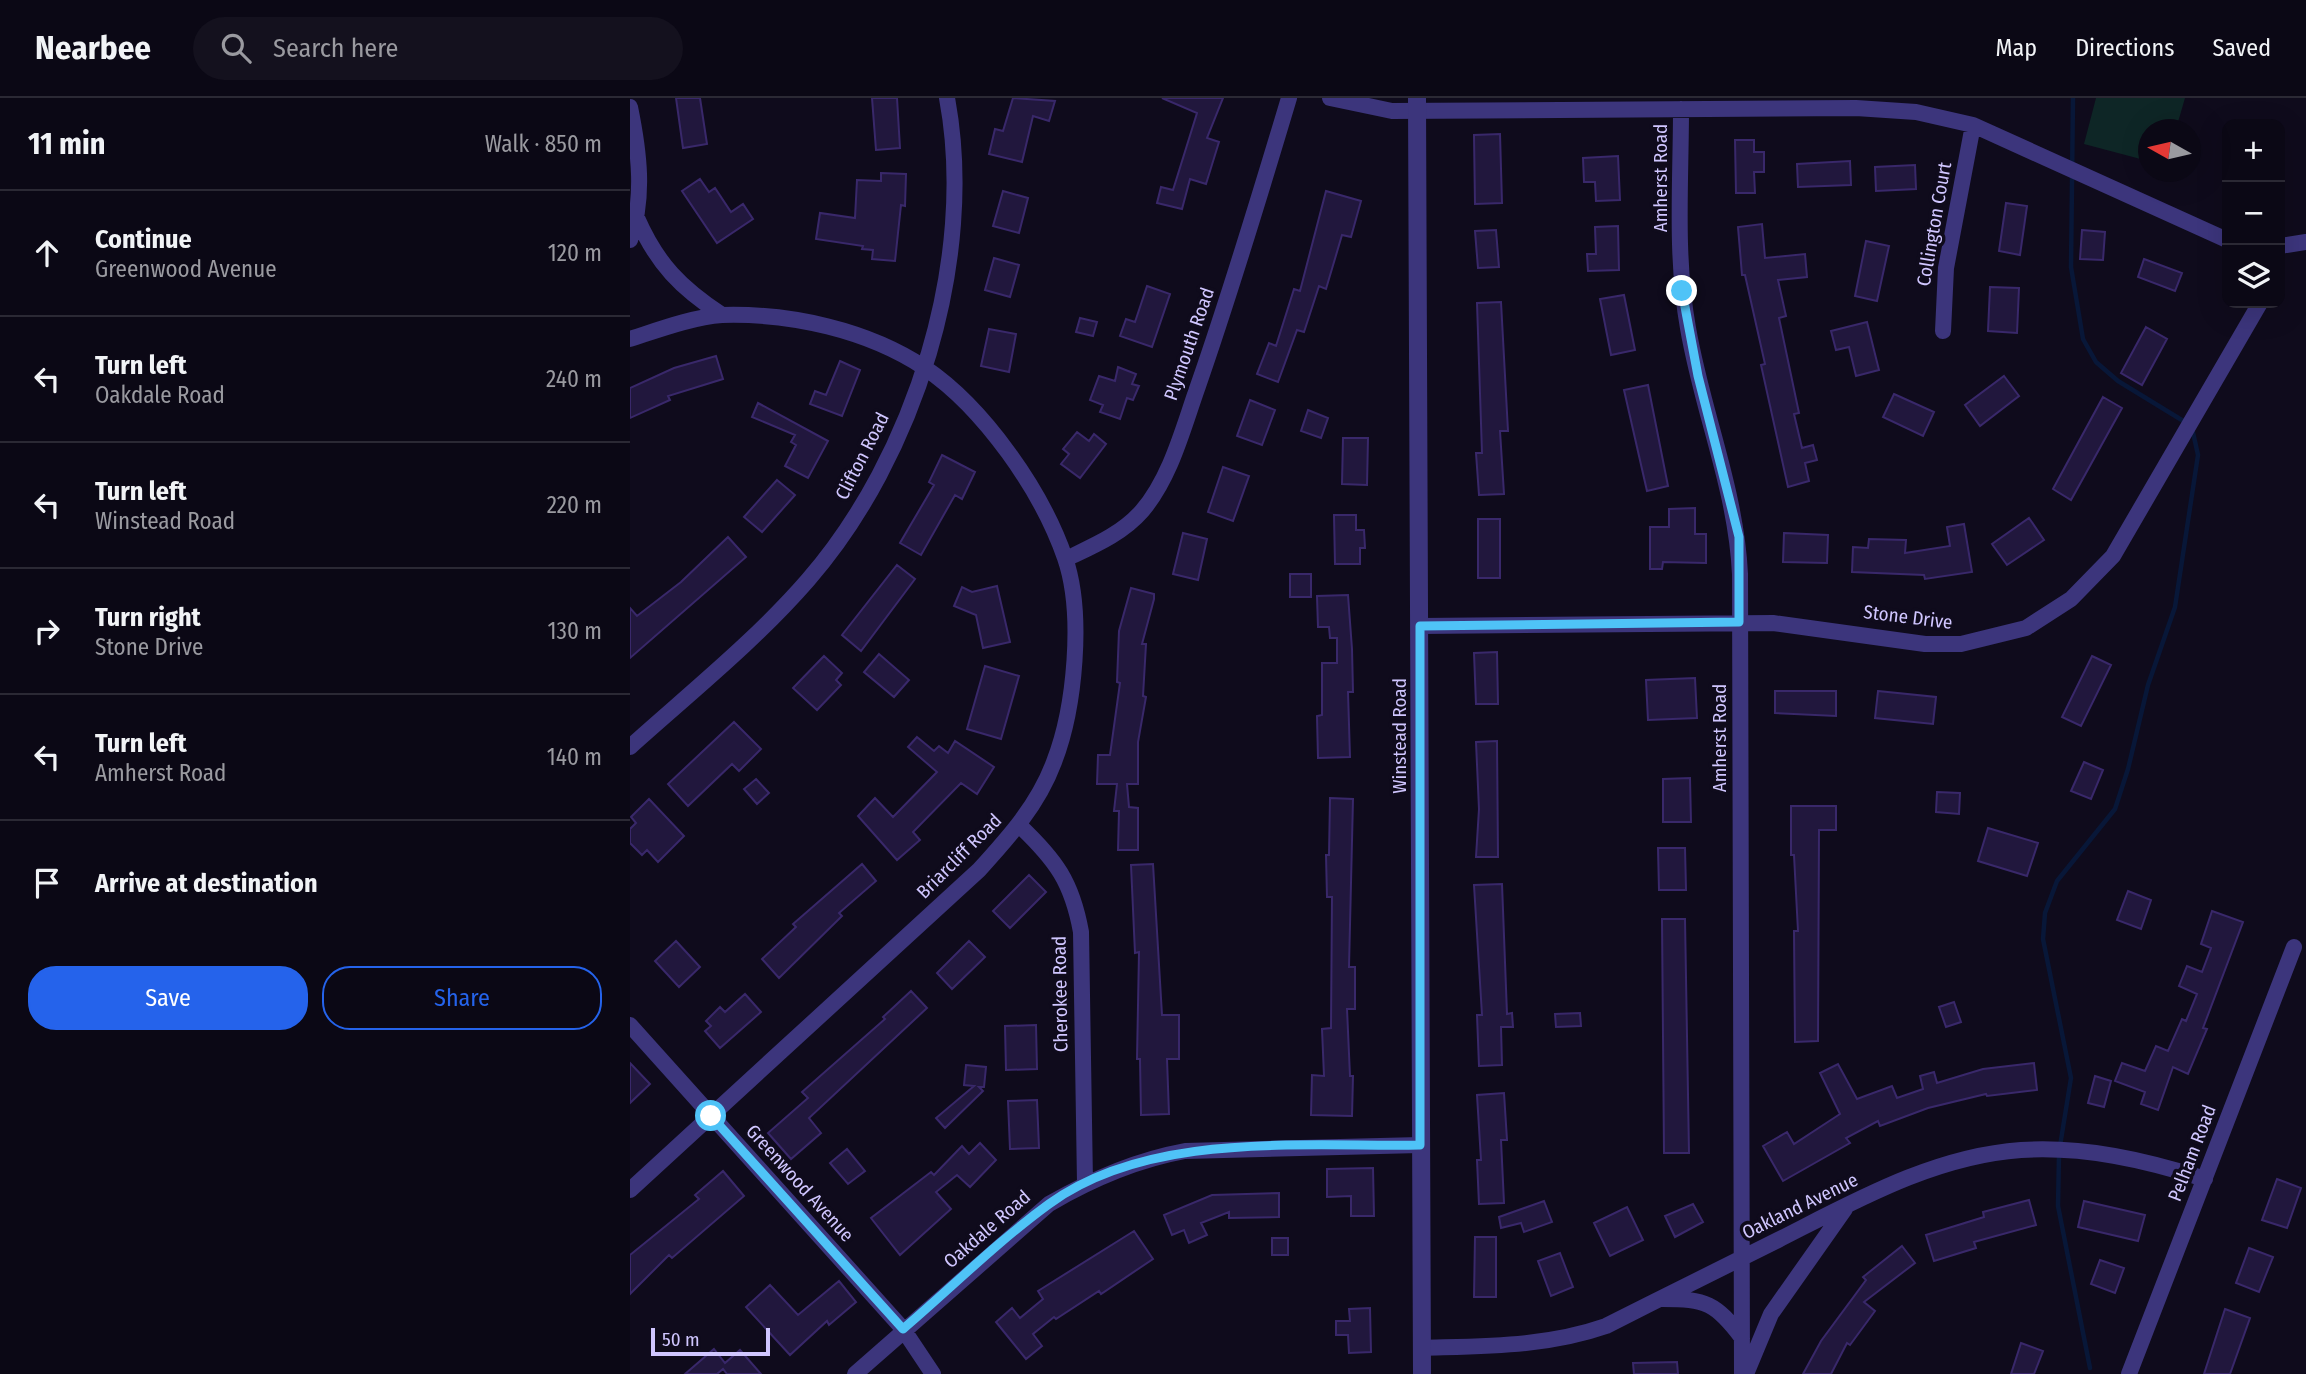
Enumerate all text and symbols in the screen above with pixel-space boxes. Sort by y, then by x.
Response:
search box [193,17,683,80]
text: Nearbee [35,28,151,68]
icon: search [217,29,255,67]
text: Search here [273,33,398,64]
text: Map [1996,34,2037,62]
text: Directions [2075,34,2174,62]
text: Saved [2212,34,2271,62]
north arrow [2138,119,2201,182]
map controls [2222,119,2285,308]
button: + [2222,119,2285,182]
street label: Amherst Road [1649,124,1672,232]
text: 11 min [28,126,105,162]
text: Walk · 850 m [485,130,602,158]
street label: Collington Court [1912,159,1956,288]
button: − [2222,182,2285,245]
text: Continue [95,224,192,255]
icon: ahead [28,234,66,272]
text: 120 m [548,239,602,267]
button: layers [2222,245,2285,308]
text: Greenwood Avenue [95,255,277,283]
route end [1666,275,1697,306]
street label: Plymouth Road [1159,285,1219,403]
text: Turn left [95,350,187,381]
icon: left [28,360,66,398]
text: 240 m [546,365,602,393]
text: Oakdale Road [95,381,225,409]
street label: Clifton Road [830,409,894,503]
text: Turn left [95,476,187,507]
icon: left [28,486,66,524]
text: 220 m [547,491,602,519]
text: Winstead Road [95,507,235,535]
street label: Stone Drive [1862,600,1954,634]
text: Turn right [95,602,201,633]
icon: right [28,612,66,650]
text: 130 m [548,617,602,645]
text: Stone Drive [95,633,203,661]
street label: Winstead Road [1388,678,1411,794]
street label: Amherst Road [1708,684,1731,792]
text: Turn left [95,728,187,759]
icon: left [28,738,66,776]
text: 140 m [547,743,602,771]
text: Amherst Road [95,759,226,787]
street label: Briarcliff Road [912,809,1006,903]
icon: arrive [28,864,66,902]
text: Arrive at destination [95,868,318,899]
street label: Cherokee Road [1047,936,1073,1052]
button: Save [28,966,308,1030]
button: Share [322,966,602,1030]
route start [695,1100,726,1131]
street label: Pelham Road [2163,1101,2221,1205]
street label: Greenwood Avenue [741,1120,859,1246]
street label: Oakland Avenue [1738,1168,1862,1244]
street label: Oakdale Road [939,1185,1035,1273]
scale bar [651,1325,770,1357]
text: 50 m [662,1328,700,1351]

